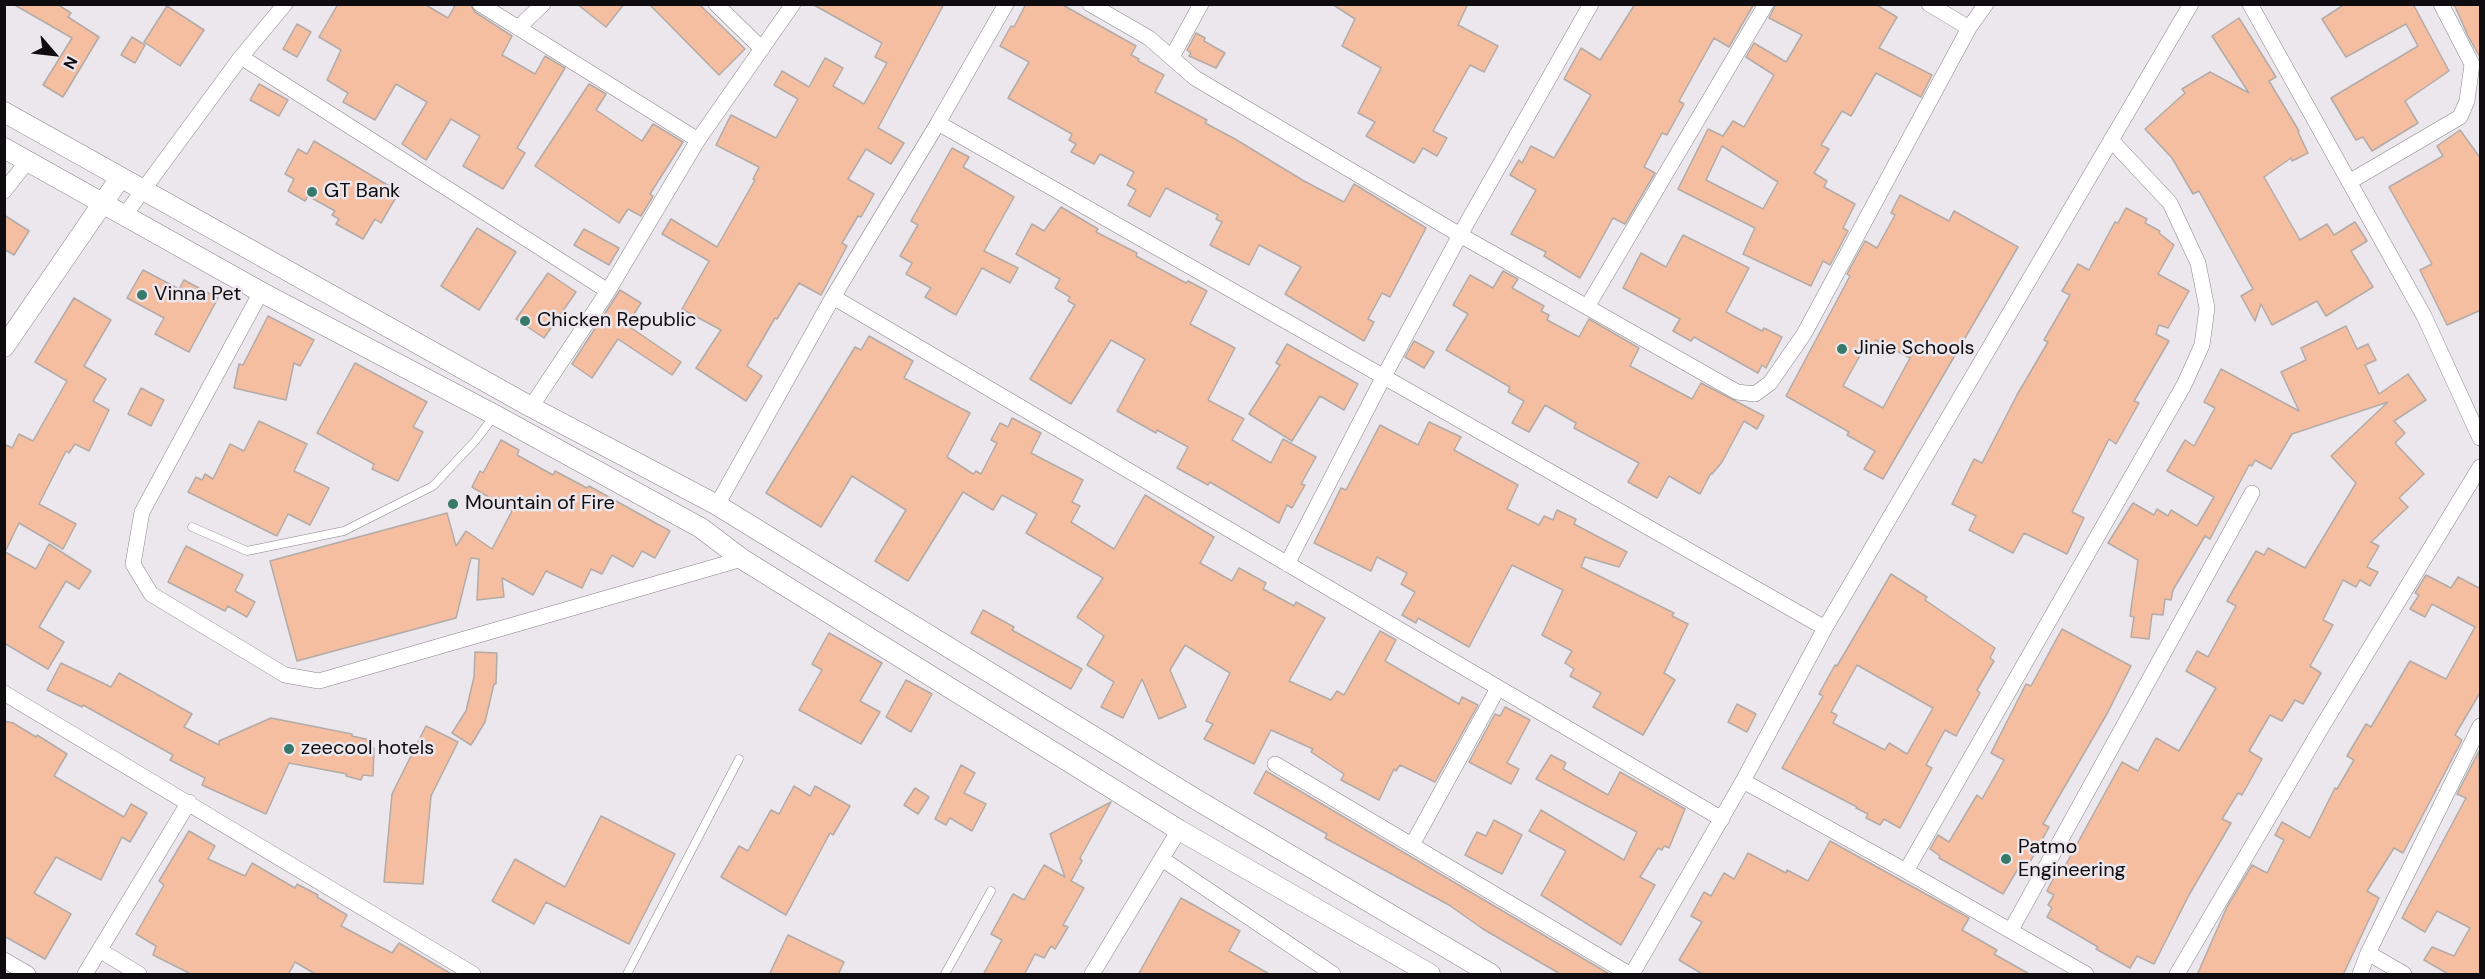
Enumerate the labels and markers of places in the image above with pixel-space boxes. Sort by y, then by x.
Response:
place label: GT Bank [324,180,400,204]
marker: GT Bank [305,185,319,199]
place label: Vinna Pet [154,283,241,307]
marker: Vinna Pet [135,288,149,302]
place label: Chicken Republic [537,309,696,333]
marker: Chicken Republic [518,314,532,328]
place label: Jinie Schools [1854,337,1975,361]
marker: Jinie Schools [1835,342,1849,356]
place label: Mountain of Fire [465,492,615,516]
marker: Mountain of Fire [446,497,460,511]
place label: zeecool hotels [301,737,434,761]
marker: zeecool hotels [282,742,296,756]
place label: Patmo Engineering [2018,836,2126,883]
marker: Patmo Engineering [1999,852,2013,866]

